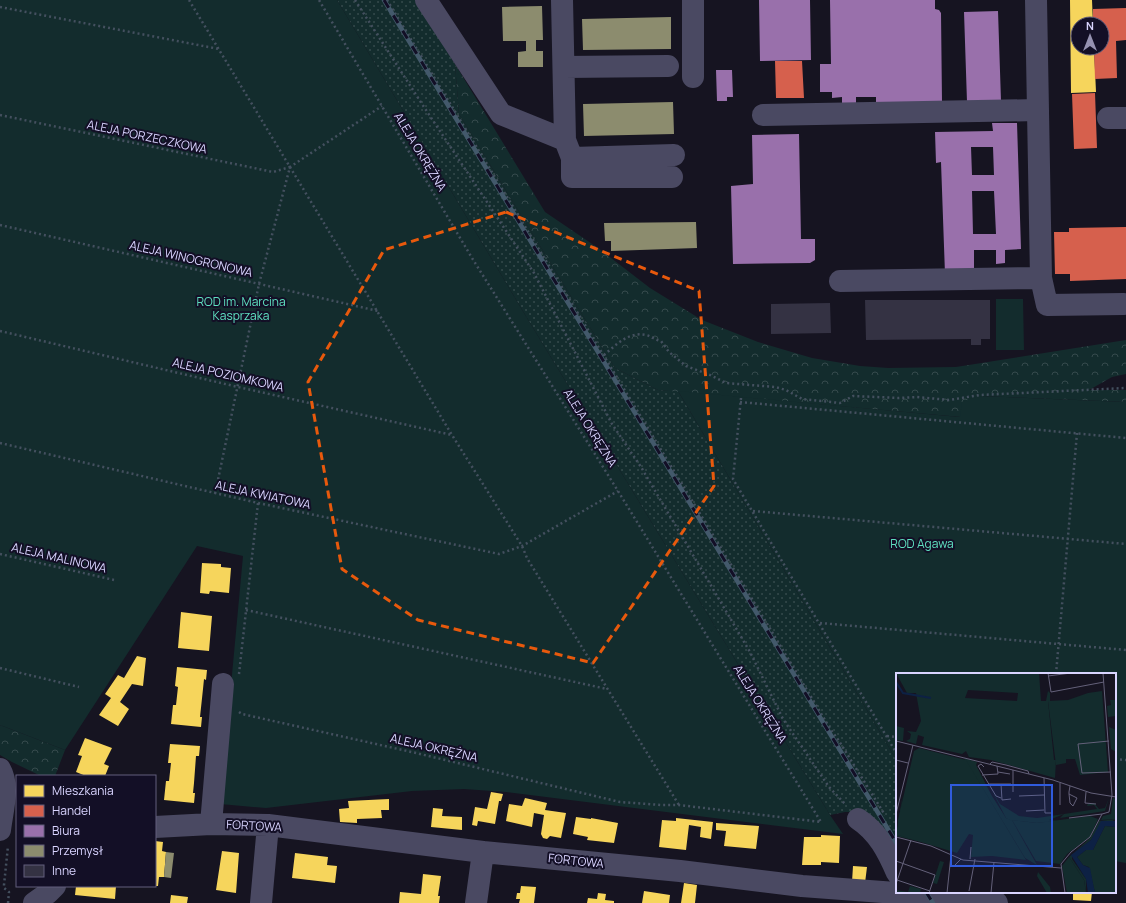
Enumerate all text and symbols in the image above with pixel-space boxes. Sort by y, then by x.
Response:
north arrow [1070,16,1110,56]
text: N [1086,18,1094,33]
street label: ALEJA OKRĘŻNA [390,109,451,195]
street label: ALEJA PORZECZKOWA [86,115,209,158]
street label: ALEJA WINOGRONOWA [128,236,255,281]
park label: ROD im. Marcina Kasprzaka [196,293,286,324]
street label: ALEJA POZIOMKOWA [171,353,286,396]
street label: ALEJA OKRĘŻNA [560,385,621,470]
street label: ALEJA KWIATOWA [214,476,313,513]
park label: ROD Agawa [890,535,954,552]
street label: ALEJA MALINOWA [10,538,109,577]
street label: ALEJA OKRĘŻNA [730,661,791,746]
inset map [896,673,1116,893]
street label: ALEJA OKRĘŻNA [389,729,480,766]
legend [16,775,156,887]
text: Mieszkania [52,782,114,799]
text: Handel [52,802,91,819]
street label: FORTOWA [226,816,283,835]
text: Biura [52,822,80,839]
text: Przemysł [52,842,104,859]
street label: FORTOWA [547,849,605,872]
text: Inne [52,862,76,879]

